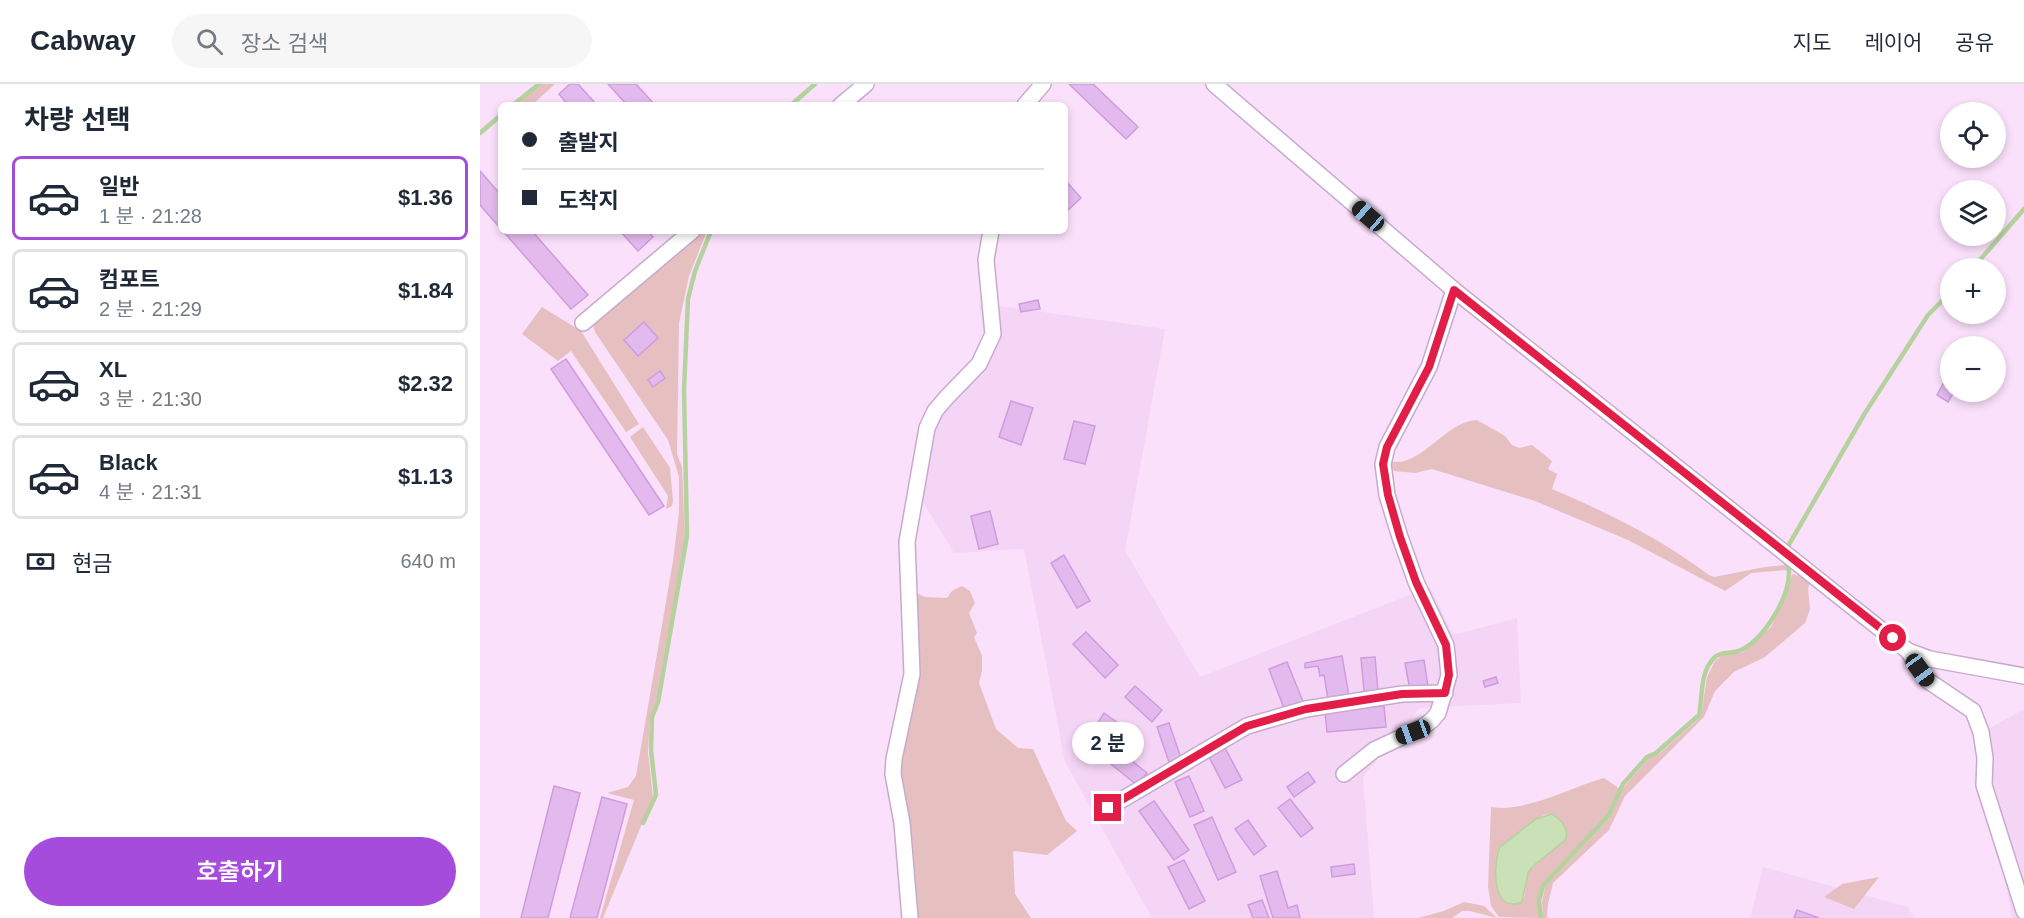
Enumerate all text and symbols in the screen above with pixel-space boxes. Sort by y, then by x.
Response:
search box [172,14,592,68]
text: Cabway [30,25,136,56]
icon: search [193,25,226,58]
text: 장소 검색 [241,31,328,56]
text: 지도 [1793,31,1831,54]
text: 레이어 [1864,31,1922,54]
text: 공유 [1955,31,1994,54]
map controls [1940,102,2006,402]
button: locate [1940,102,2006,168]
text: 차량 선택 [24,105,131,135]
text: 출발지 [558,130,619,155]
icon: car [27,171,81,225]
text: 일반 [99,174,139,199]
button: layers [1940,180,2006,246]
text: $1.36 [398,185,453,210]
text: 도착지 [558,188,619,213]
car [1349,197,1387,235]
text: 1 분 · 21:28 [99,205,202,227]
button: + [1940,258,2006,324]
icon: car [27,264,81,318]
text: 컴포트 [99,267,160,292]
text: $1.84 [398,278,453,303]
text: 2 분 · 21:29 [99,298,202,320]
button: − [1940,336,2006,402]
icon: car [27,357,81,411]
text: XL [99,357,127,382]
text: $2.32 [398,371,453,396]
text: 3 분 · 21:30 [99,388,202,410]
icon: car [27,450,81,504]
text: Black [99,450,158,475]
text: $1.13 [398,464,453,489]
text: 4 분 · 21:31 [99,481,202,503]
icon: cash [24,545,57,578]
text: 640 m [400,550,456,572]
text: 현금 [72,551,112,576]
route start [1879,624,1906,651]
car [1902,650,1938,690]
car [1393,717,1433,747]
callout: 2 분 [1072,721,1144,763]
text: 2 분 [1090,732,1126,754]
route end [1094,794,1121,821]
button: 호출하기 [24,837,456,906]

